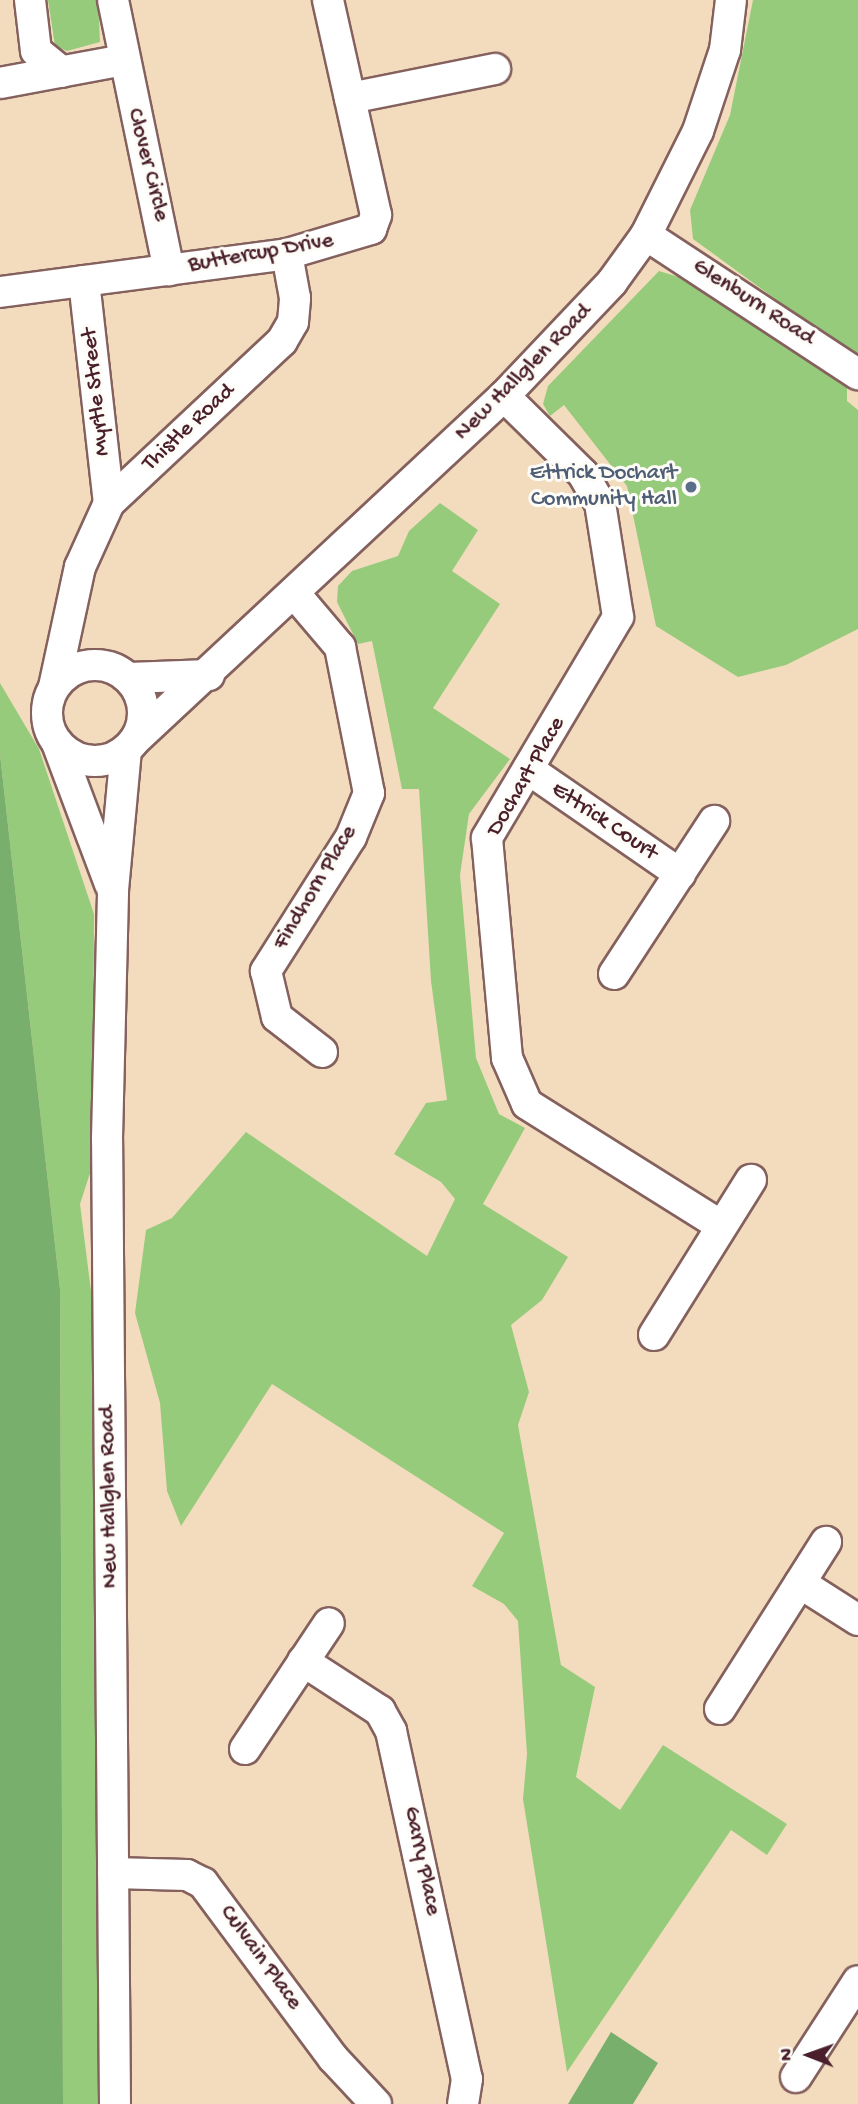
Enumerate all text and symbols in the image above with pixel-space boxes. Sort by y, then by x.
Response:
street label: Clover Circle [120,106,174,224]
street label: Buttercup Drive [186,228,336,280]
street label: Glenburn Road [687,253,819,353]
street label: New Hallglen Road [450,299,598,447]
street label: Myrtle Street [77,327,117,457]
street label: Thistle Road [137,378,241,478]
place label: Ettrick Dochart Community Hall [530,460,677,514]
marker: Ettrick Dochart Community Hall [683,479,699,495]
street label: Dochart Place [482,712,572,842]
street label: Ettrick Court [546,776,662,868]
street label: Findhorn Place [268,821,364,955]
street label: New Hallglen Road [95,1405,125,1589]
street label: Garry Place [396,1804,446,1918]
street label: Culvain Place [213,1900,307,2016]
north arrow [774,2020,844,2090]
text: N [776,2048,799,2061]

